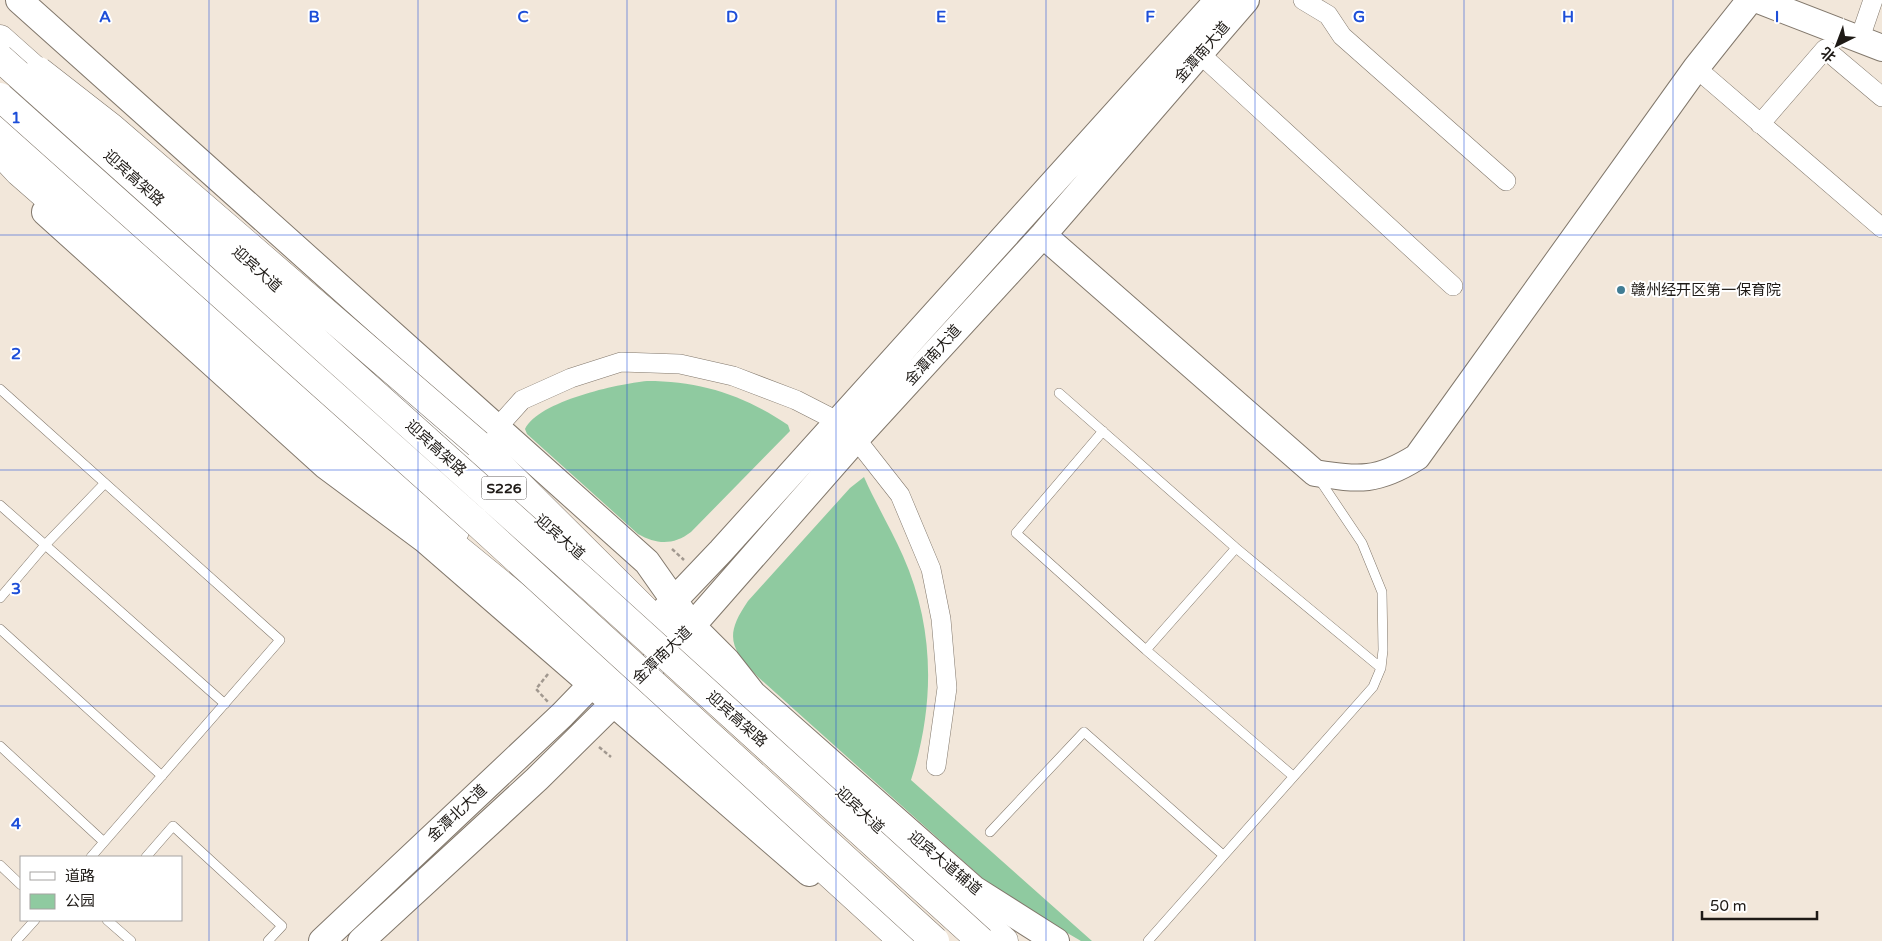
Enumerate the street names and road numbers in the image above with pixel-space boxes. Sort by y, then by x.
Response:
street label: 金潭南大道 [1171,18,1233,86]
street label: 迎宾高架路 [100,146,168,210]
street label: 迎宾大道 [229,242,285,296]
street label: 金潭南大道 [901,321,965,389]
street label: 迎宾高架路 [402,416,470,480]
road number: S226 [482,476,526,499]
street label: 迎宾大道 [531,511,589,563]
street label: 金潭南大道 [629,622,695,688]
street label: 迎宾高架路 [703,687,771,751]
street label: 金潭北大道 [423,781,491,845]
street label: 迎宾大道 [832,783,888,837]
street label: 迎宾大道辅道 [905,827,985,899]

